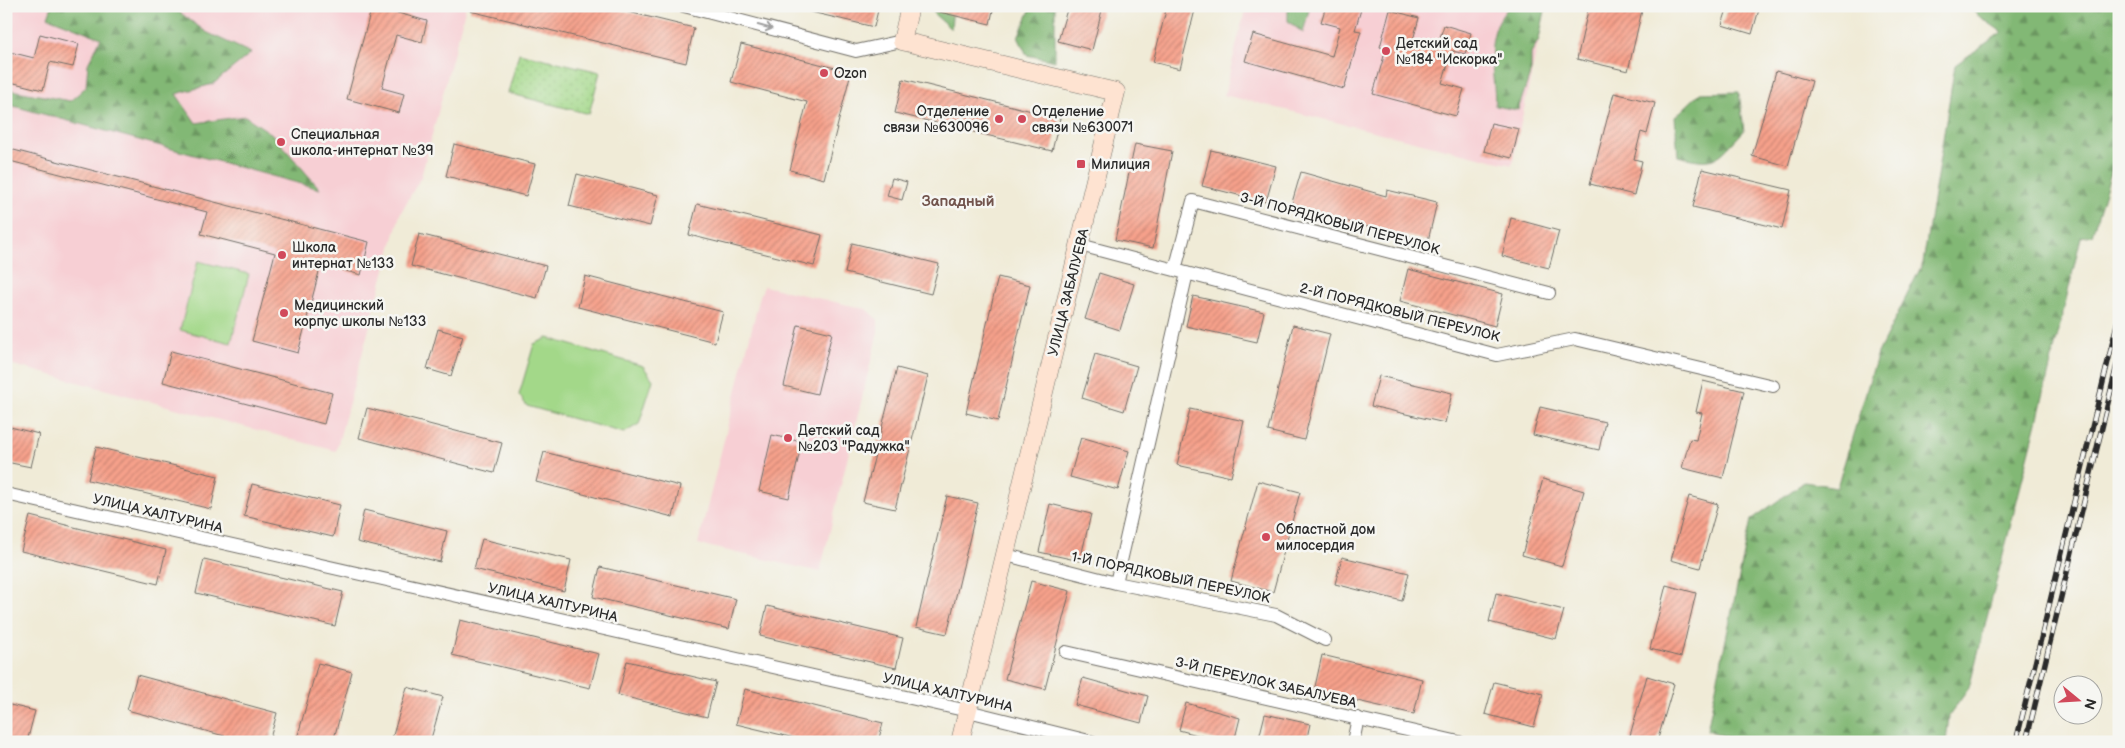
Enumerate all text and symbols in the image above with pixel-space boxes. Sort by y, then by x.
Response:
one-way arrow [757,23,773,33]
place label: Детский сад №184 "Искорка" [1396,35,1503,68]
marker: Детский сад №184 "Искорка" [1380,45,1392,57]
place label: Ozon [834,65,867,82]
marker: Ozon [818,67,830,79]
place label: Отделение связи №630096 [883,103,989,136]
place label: Отделение связи №630071 [1032,103,1133,136]
marker: Отделение связи №630096 [993,113,1005,125]
marker: Отделение связи №630071 [1016,113,1028,125]
place label: Специальная школа-интернат №39 [291,126,434,159]
marker: Специальная школа-интернат №39 [275,136,287,148]
place label: Милиция [1091,156,1150,173]
marker: Милиция [1075,158,1087,170]
street label: 3-Й ПОРЯДКОВЫЙ ПЕРЕУЛОК [1238,189,1443,259]
district label: Западный [922,192,994,211]
street label: УЛИЦА ЗАБАЛУЕВА [1044,226,1093,358]
place label: Школа интернат №133 [292,239,394,272]
marker: Школа интернат №133 [276,249,288,261]
street label: 2-Й ПОРЯДКОВЫЙ ПЕРЕУЛОК [1298,279,1503,346]
place label: Медицинский корпус школы №133 [294,297,426,330]
marker: Медицинский корпус школы №133 [278,307,290,319]
place label: Детский сад №203 "Радужка" [798,422,910,455]
marker: Детский сад №203 "Радужка" [782,432,794,444]
street label: УЛИЦА ХАЛТУРИНА [91,490,225,537]
place label: Областной дом милосердия [1276,521,1375,554]
marker: Областной дом милосердия [1260,531,1272,543]
street label: 1-Й ПОРЯДКОВЫЙ ПЕРЕУЛОК [1070,548,1273,607]
street label: УЛИЦА ХАЛТУРИНА [486,579,620,626]
street label: 3-Й ПЕРЕУЛОК ЗАБАЛУЕВА [1173,653,1359,712]
street label: УЛИЦА ХАЛТУРИНА [881,669,1015,716]
north arrow [2052,676,2102,726]
text: N [2080,696,2100,711]

